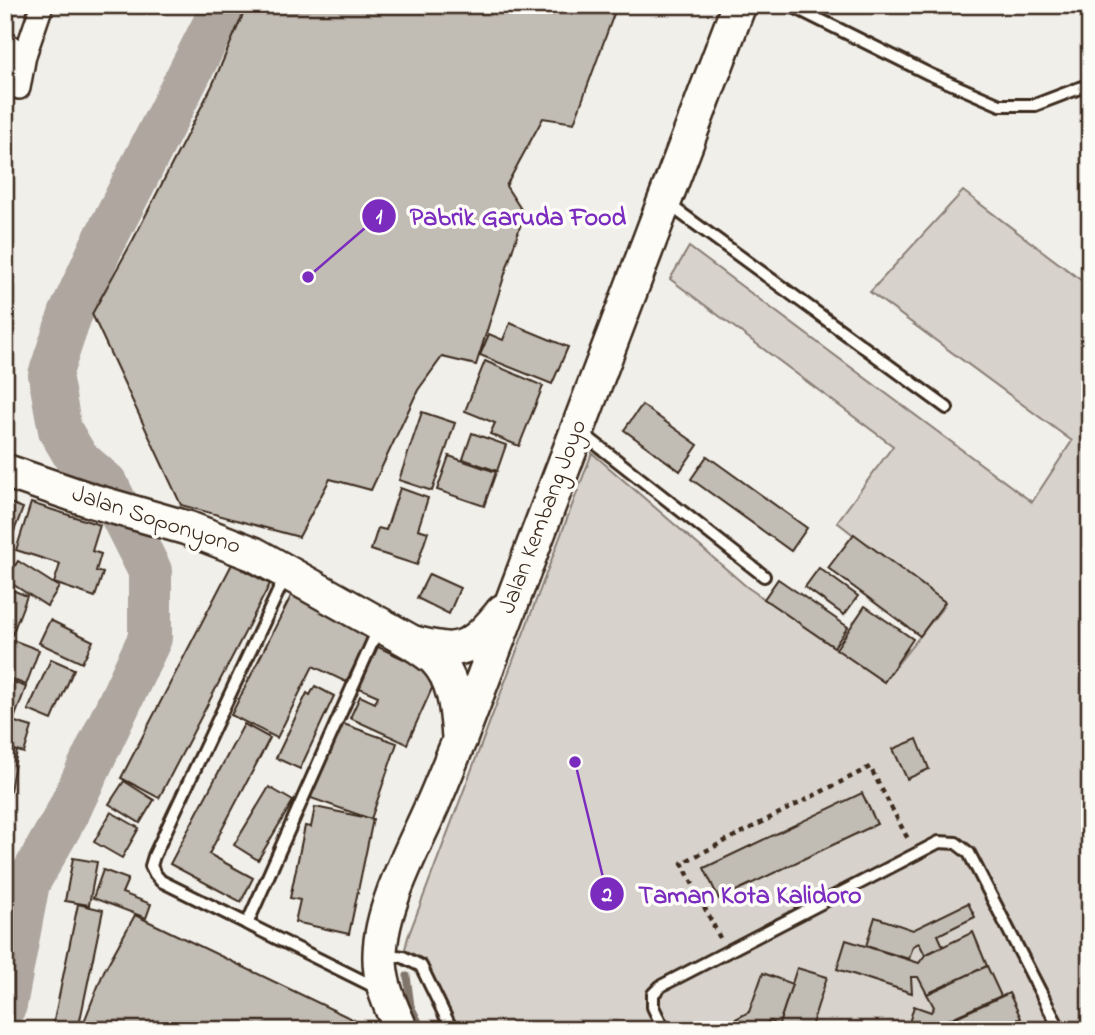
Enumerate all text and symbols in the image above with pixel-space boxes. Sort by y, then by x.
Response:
callout: Pabrik Garuda Food [361,193,640,240]
text: Pabrik Garuda Food [410,200,627,238]
text: 1 [376,203,383,233]
street label: Jalan Kembang Joyo [491,415,598,620]
street label: Jalan Soponyono [67,477,245,566]
callout: Taman Kota Kalidoro [590,870,876,917]
text: Taman Kota Kalidoro [638,878,862,916]
text: 2 [601,881,613,911]

